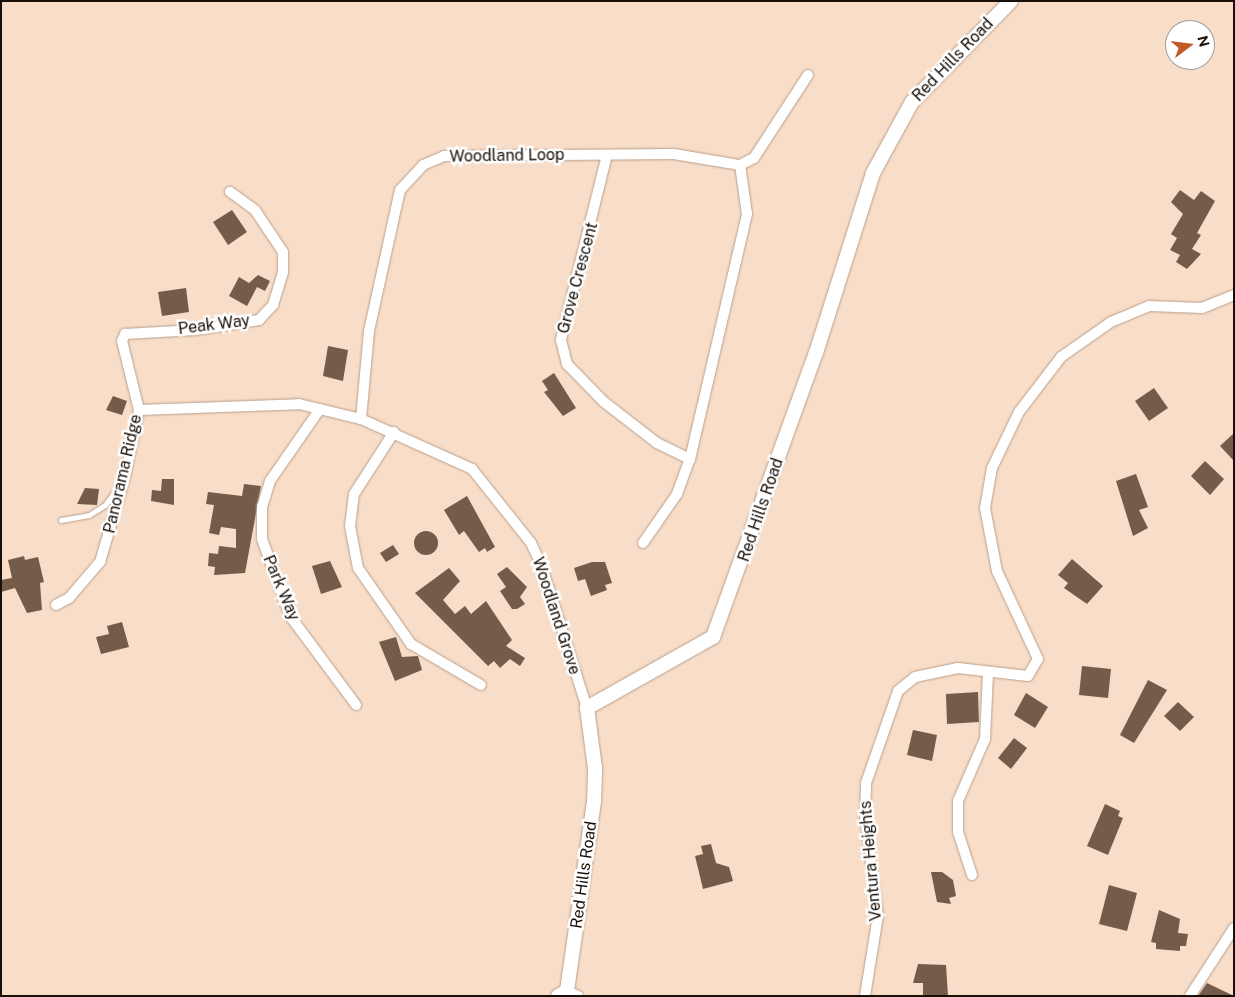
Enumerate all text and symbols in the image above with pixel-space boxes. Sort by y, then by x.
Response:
street label: Red Hills Road [908,14,998,106]
north arrow [1165,20,1215,70]
text: N [1194,34,1213,49]
street label: Woodland Loop [449,145,565,167]
street label: Grove Crescent [554,220,602,336]
street label: Peak Way [177,311,251,339]
street label: Panorama Ridge [100,413,146,535]
street label: Red Hills Road [734,456,788,564]
street label: Park Way [259,552,303,624]
street label: Woodland Grove [528,555,584,677]
street label: Ventura Heights [856,800,886,922]
street label: Red Hills Road [567,820,601,930]

